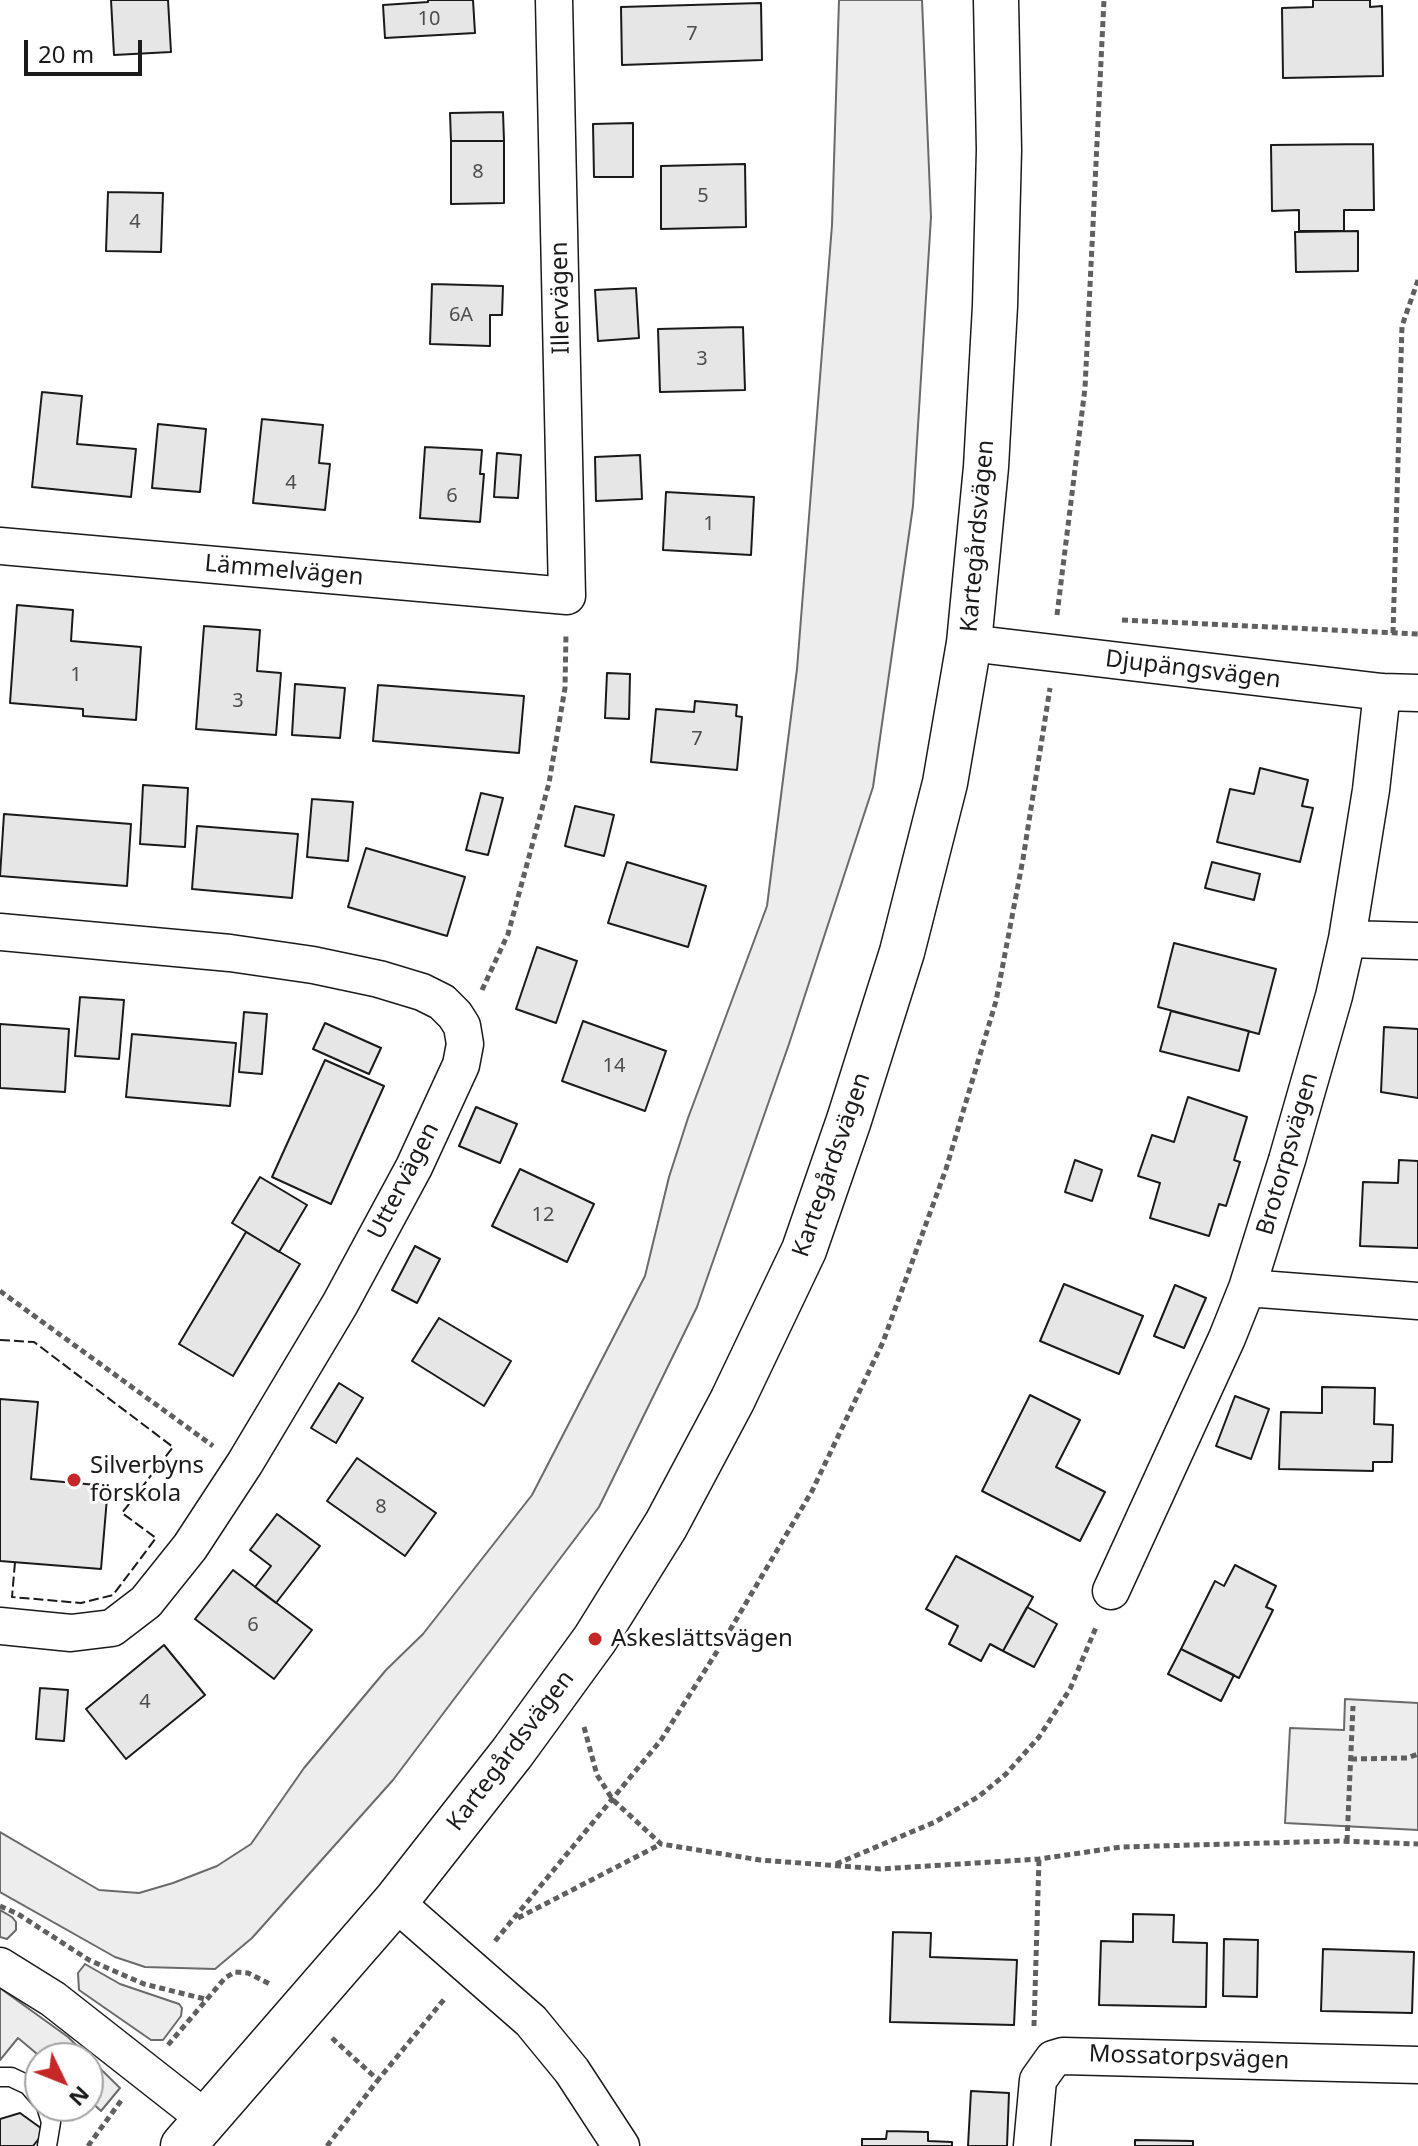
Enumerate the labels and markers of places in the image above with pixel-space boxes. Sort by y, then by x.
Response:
place label: Silverbyns förskola [90,1452,204,1508]
marker: Silverbyns förskola [65,1471,83,1489]
place label: Askeslättsvägen [611,1625,793,1653]
marker: Askeslättsvägen [586,1630,604,1648]

